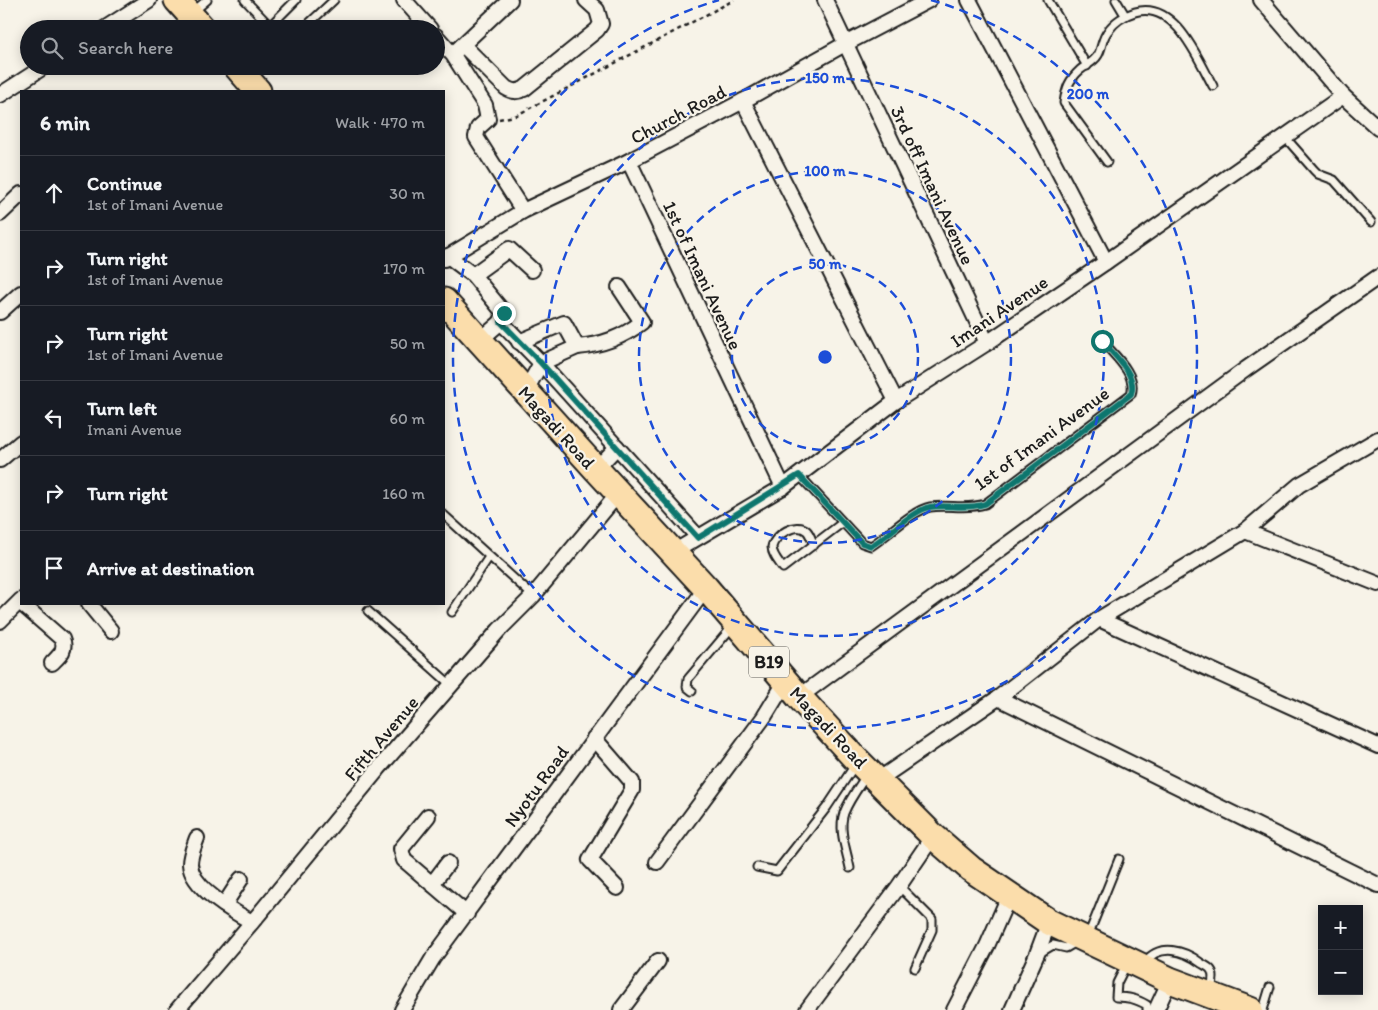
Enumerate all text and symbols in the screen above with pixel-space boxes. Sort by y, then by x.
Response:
search box [20,20,445,75]
icon: search [38,34,66,62]
text: Search here [78,36,173,59]
text: 150 m [805,69,845,87]
street label: Church Road [627,80,730,149]
text: 200 m [1067,85,1110,103]
street label: 3rd off Imani Avenue [886,102,979,268]
text: 6 min [40,110,90,135]
text: Walk · 470 m [335,113,425,132]
text: 100 m [804,162,846,180]
text: Continue [87,172,162,195]
icon: ahead [40,179,68,207]
text: 30 m [389,184,425,203]
text: 1st of Imani Avenue [87,195,223,214]
street label: 1st of Imani Avenue [658,197,747,353]
text: Turn right [87,247,168,270]
icon: right [40,254,68,282]
text: 50 m [808,255,842,273]
text: 170 m [383,259,425,278]
text: 1st of Imani Avenue [87,270,223,289]
street label: Imani Avenue [946,270,1052,352]
route end [493,302,516,325]
text: Turn right [87,322,168,345]
icon: right [40,329,68,357]
route start [1091,330,1114,353]
text: 50 m [390,334,425,353]
text: 1st of Imani Avenue [87,345,223,364]
centre of rings [816,348,834,366]
street label: Magadi Road [513,381,600,474]
street label: 1st of Imani Avenue [969,382,1114,495]
text: Turn left [87,397,157,420]
icon: left [40,404,68,432]
text: 60 m [390,409,425,428]
text: Imani Avenue [87,420,182,439]
icon: right [40,479,68,507]
text: Turn right [87,482,168,505]
text: 160 m [382,484,425,503]
icon: arrive [40,554,68,582]
text: Arrive at destination [87,557,254,580]
road number: B19 [749,646,789,678]
street label: Magadi Road [785,681,873,774]
street label: Fifth Avenue [339,691,423,785]
street label: Nyotu Road [499,741,574,831]
map controls [1318,905,1363,995]
button: + [1318,905,1363,950]
button: − [1318,950,1363,995]

